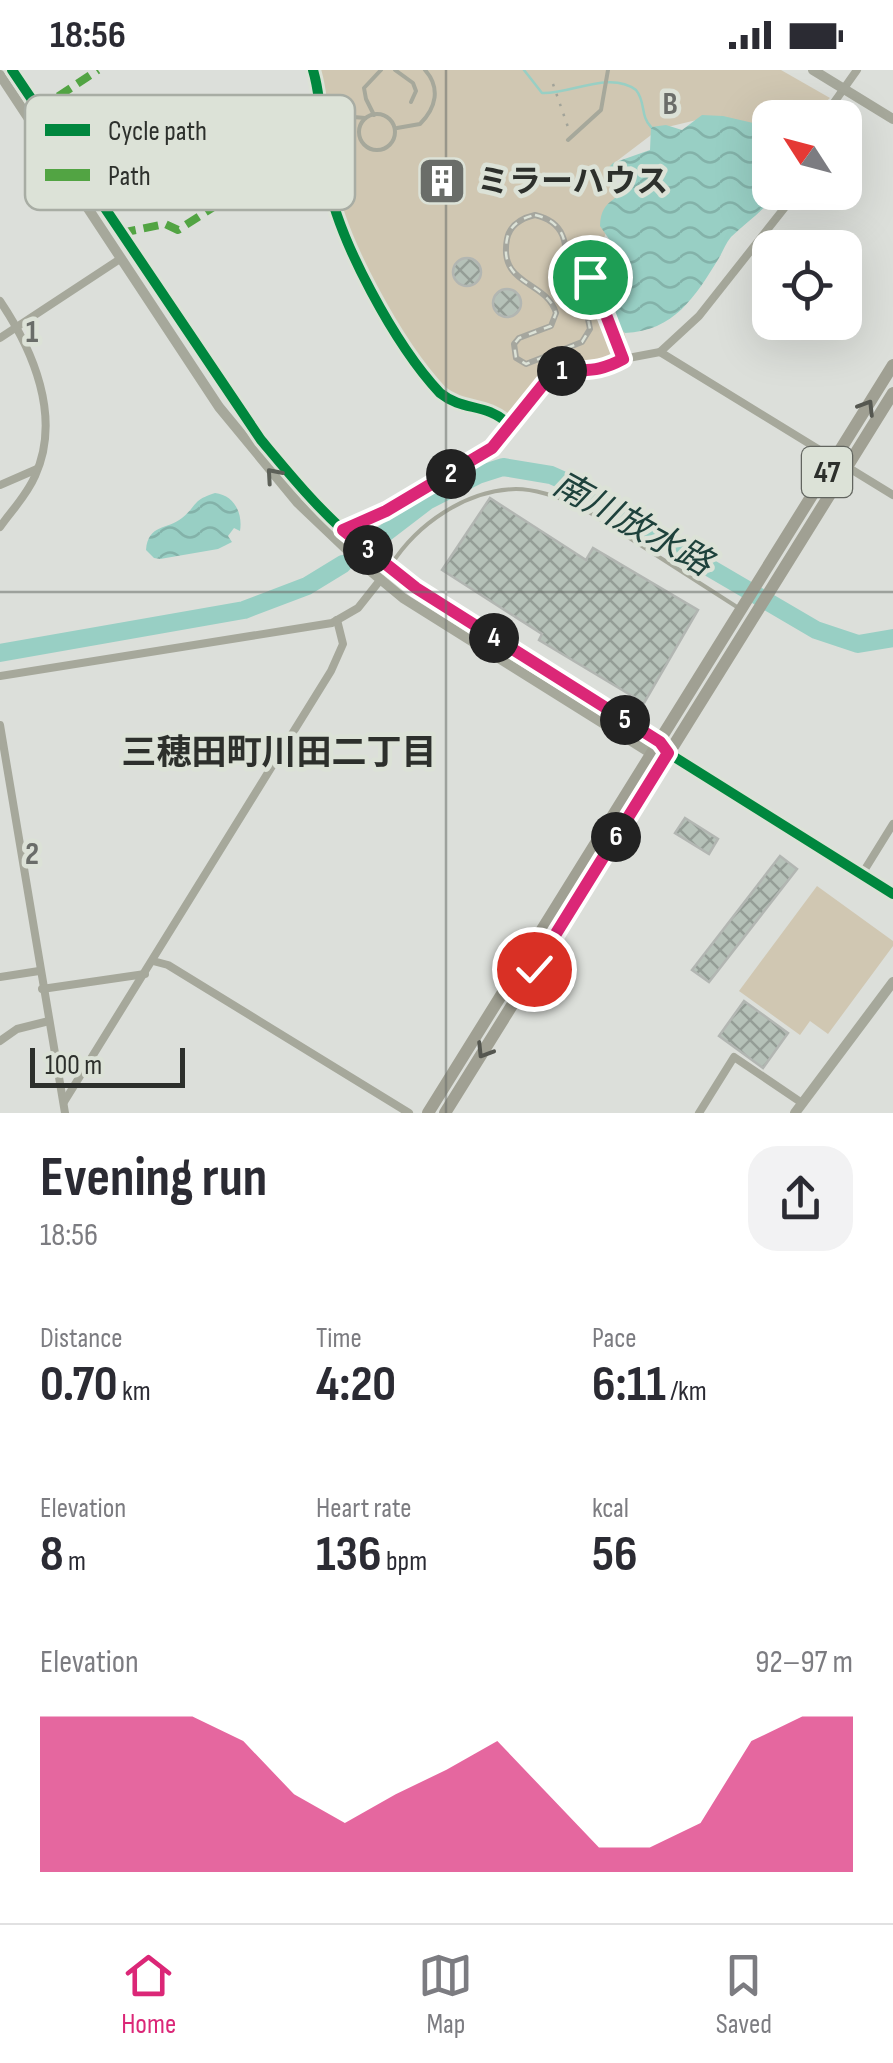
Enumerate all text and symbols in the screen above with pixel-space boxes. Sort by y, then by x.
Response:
text: 18:56 [50,13,126,58]
text: B [662,85,678,124]
legend [25,95,355,210]
north arrow [752,100,862,210]
map controls [752,100,862,340]
text: Cycle path [108,115,207,148]
building icon: ミラーハウス [416,155,468,207]
text: Path [108,160,151,193]
place label: ミラーハウス [477,163,668,202]
button: locate [752,230,862,340]
pin [548,235,633,320]
icon: arrive [563,250,618,305]
text: 1 [26,313,39,352]
pin: 1 [537,346,587,396]
text: 1 [557,354,567,387]
one-way arrow [855,400,874,418]
road number: 47 [802,447,852,497]
pin: 2 [426,449,476,499]
text: 2 [445,457,457,490]
water label: 南川放水路 [545,463,722,587]
one-way arrow [267,469,285,487]
pin: 3 [343,525,393,575]
text: 3 [362,533,374,566]
pin: 4 [469,613,519,663]
text: 4 [487,621,501,654]
pin: 5 [600,695,650,745]
text: 5 [619,703,631,736]
district label: 三穂田町川田二丁目 [121,732,437,775]
pin: 6 [591,812,641,862]
text: 6 [609,820,623,853]
text: 2 [25,835,39,874]
pin [492,927,577,1012]
icon: check [507,942,562,997]
one-way arrow [477,1040,496,1058]
scale bar [30,1043,185,1088]
text: 100 m [45,1049,102,1082]
text: Evening run [40,1145,267,1212]
button: share [748,1146,853,1251]
text: 18:56 [40,1216,98,1255]
text: Distance [40,1322,123,1355]
text: Time [316,1322,362,1355]
text: Pace [592,1322,637,1355]
text: 0.70 [40,1355,118,1415]
text: 4:20 [316,1355,396,1415]
text: 6:11 [592,1355,666,1415]
text: km [118,1375,151,1408]
text: /km [666,1375,707,1408]
text: Elevation [40,1492,126,1525]
text: Heart rate [316,1492,412,1525]
text: kcal [592,1492,629,1525]
text: 8 [40,1525,64,1585]
text: 136 [316,1525,382,1585]
text: 56 [592,1525,638,1585]
text: m [64,1545,86,1578]
text: bpm [382,1545,427,1578]
text: Elevation [40,1643,139,1682]
text: 92–97 m [755,1643,853,1682]
tab: Home [121,1948,176,2041]
tab: Map [418,1948,473,2041]
tab: Saved [716,1948,772,2041]

